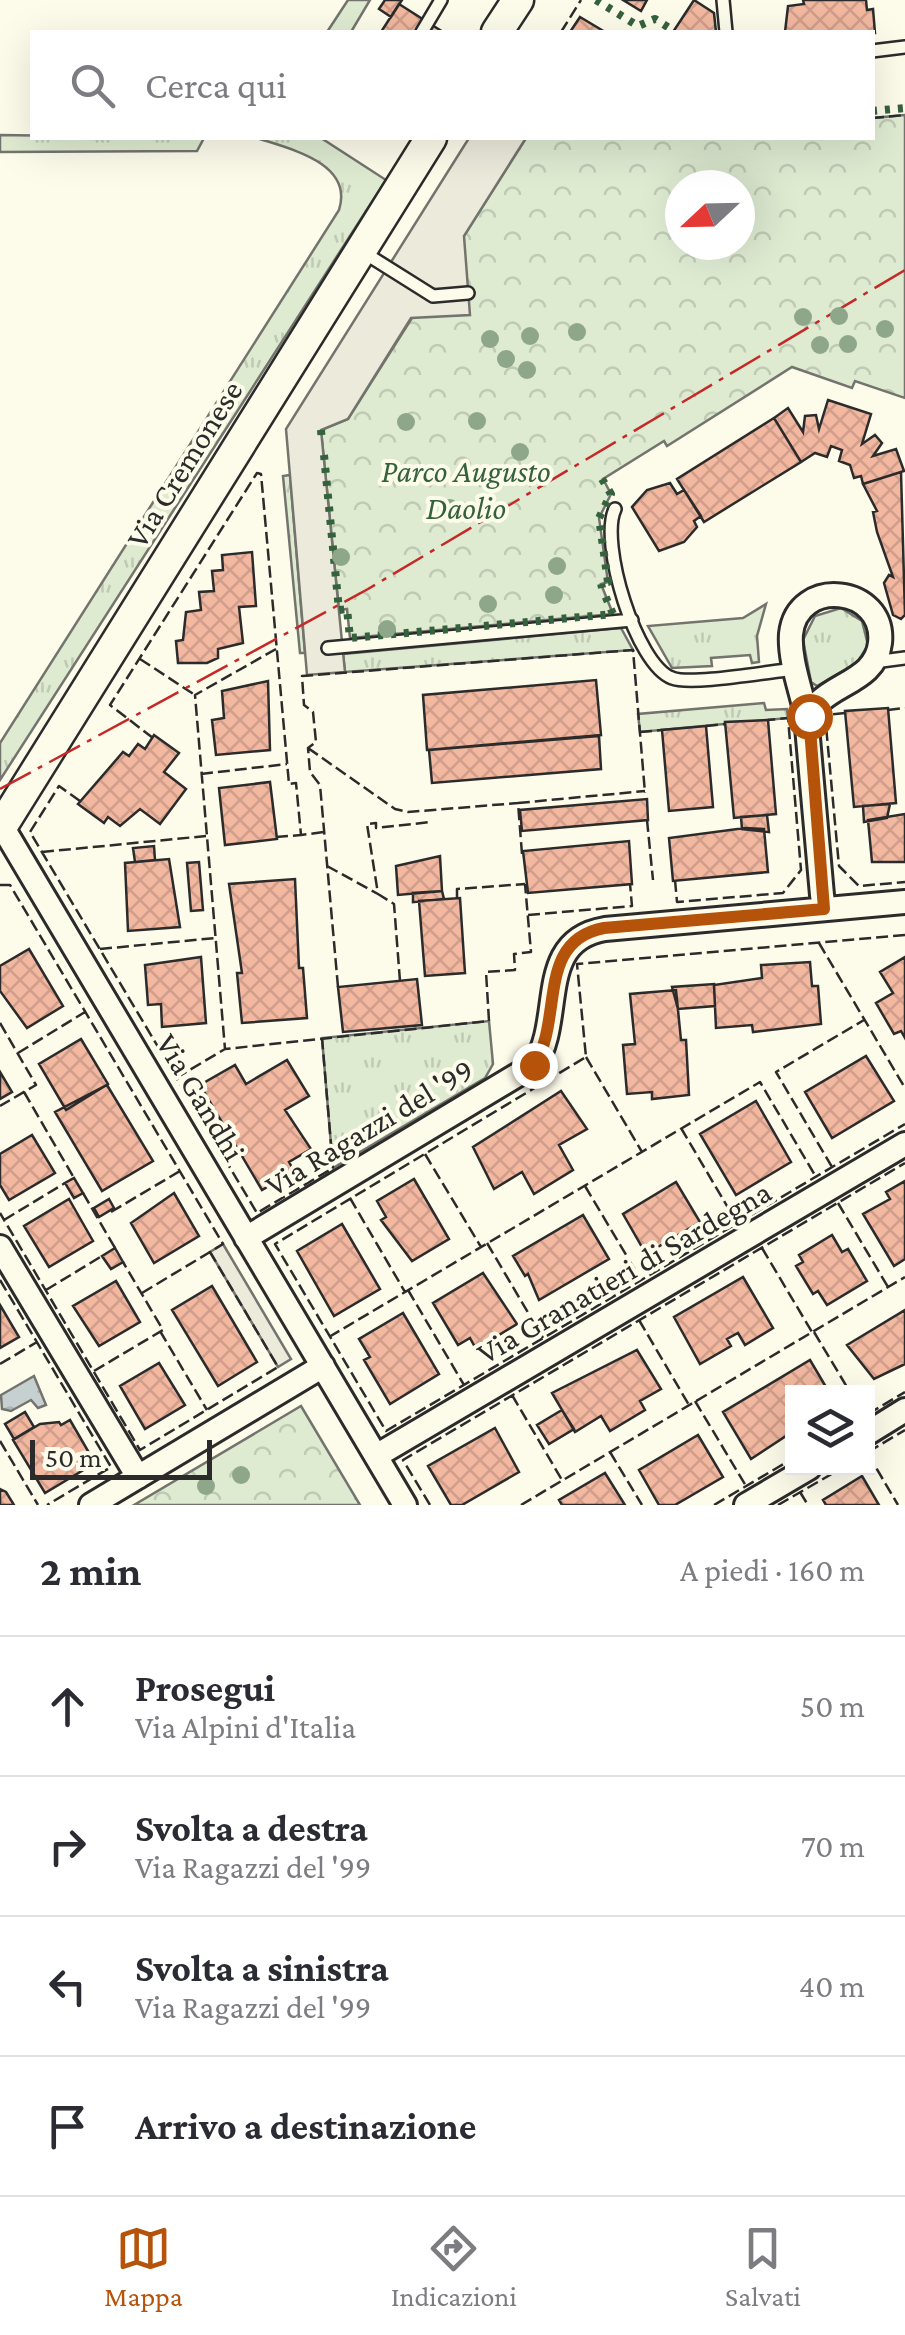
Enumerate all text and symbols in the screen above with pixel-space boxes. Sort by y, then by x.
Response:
search box [30,30,875,140]
icon: search [65,58,120,113]
text: Cerca qui [145,64,287,106]
north arrow [665,170,755,260]
street label: Via Cremonese [118,374,250,554]
park label: Parco Augusto Daolio [381,453,551,526]
route start [787,694,833,740]
street label: Via Gandhi [149,1027,253,1167]
route end [512,1043,558,1089]
street label: Via Ragazzi del '99 [258,1051,480,1203]
street label: Via Granatieri di Sardegna [471,1173,778,1371]
map controls [785,1385,875,1475]
button: layers [785,1385,875,1475]
scale bar [30,1435,212,1480]
text: 50 m [45,1442,102,1473]
text: 2 min [40,1547,141,1594]
text: A piedi · 160 m [680,1552,865,1588]
text: Prosegui [135,1667,275,1709]
icon: ahead [40,1679,95,1734]
text: 50 m [800,1688,865,1724]
text: Via Alpini d'Italia [135,1709,356,1745]
text: Svolta a destra [135,1807,368,1849]
icon: right [40,1819,95,1874]
text: 70 m [801,1828,865,1864]
text: Via Ragazzi del '99 [135,1849,371,1885]
text: Svolta a sinistra [135,1947,389,1989]
icon: left [40,1959,95,2014]
text: 40 m [799,1968,865,2004]
text: Via Ragazzi del '99 [135,1989,371,2025]
icon: arrive [40,2099,95,2154]
text: Arrivo a destinazione [135,2105,477,2147]
tab: Mappa [104,2221,183,2312]
tab: Indicazioni [391,2221,517,2312]
tab: Salvati [725,2221,801,2312]

